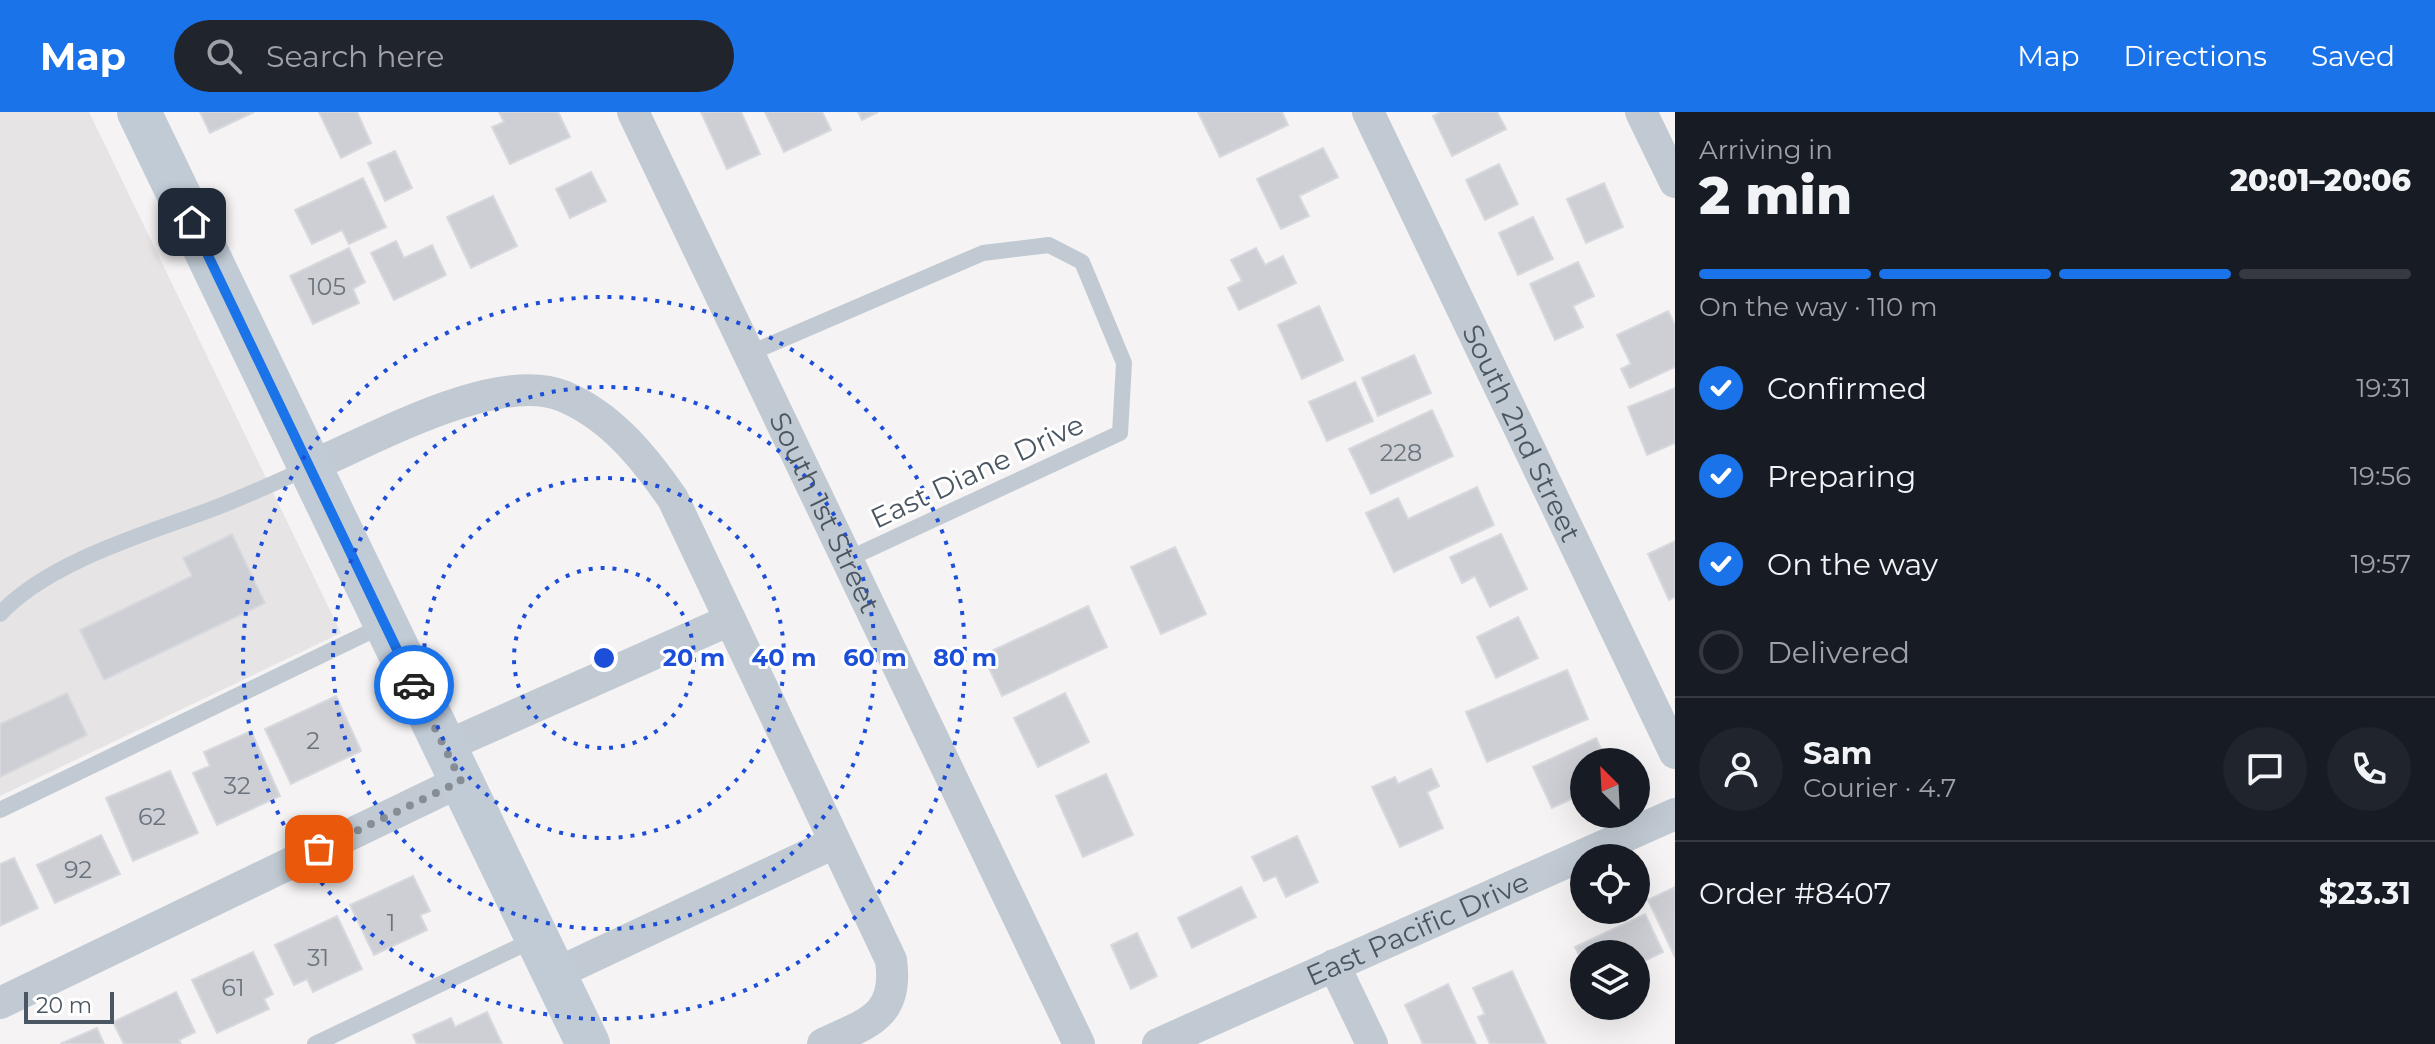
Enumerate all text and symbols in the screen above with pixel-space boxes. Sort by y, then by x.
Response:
search box [174,20,734,92]
text: Map [40,33,126,80]
icon: search [202,34,246,78]
text: Search here [266,38,444,75]
text: Map [2017,39,2079,73]
text: Directions [2123,39,2267,73]
text: Saved [2311,39,2395,73]
text: Arriving in [1699,134,1833,166]
text: 20:01–20:06 [2230,162,2411,199]
text: 2 min [1699,164,1852,227]
pin [158,188,226,256]
icon: home [170,200,214,244]
house number: 105 [308,272,346,301]
text: On the way · 110 m [1699,291,1938,323]
street label: South 2nd Street [1455,319,1588,547]
icon: check [1699,366,1743,410]
text: Confirmed [1767,370,1927,407]
text: 19:31 [2356,372,2411,404]
street label: South 1st Street [762,407,887,618]
street label: East Diane Drive [865,407,1089,535]
house number: 228 [1380,438,1422,467]
icon: check [1699,454,1743,498]
text: Preparing [1767,458,1916,495]
text: 19:56 [2350,460,2411,492]
icon: check [1699,542,1743,586]
text: On the way [1767,546,1938,583]
text: 19:57 [2351,548,2411,580]
text: Delivered [1767,634,1910,671]
text: 20 m [663,643,725,672]
text: 40 m [752,643,816,672]
text: 60 m [843,643,907,672]
text: 80 m [933,643,997,672]
centre of rings [590,644,618,672]
courier [374,645,454,725]
icon: car [392,663,436,707]
house number: 2 [306,726,320,755]
button: person [1699,727,1783,811]
button: chat [2223,727,2307,811]
button: phone [2327,727,2411,811]
text: Sam [1803,735,1872,772]
north arrow [1570,748,1650,828]
map controls [1570,748,1650,1020]
house number: 32 [223,771,251,800]
text: Courier · 4.7 [1803,772,1956,804]
house number: 62 [138,802,166,831]
pin [285,815,353,883]
icon: bag [297,827,341,871]
button: locate [1570,844,1650,924]
house number: 92 [64,855,92,884]
street label: East Pacific Drive [1301,864,1534,993]
text: Order #8407 [1699,875,1891,912]
text: $23.31 [2319,875,2411,912]
house number: 1 [387,908,395,937]
button: layers [1570,940,1650,1020]
house number: 31 [307,943,329,972]
house number: 61 [221,973,245,1002]
scale bar [24,988,114,1024]
text: 20 m [36,992,92,1019]

